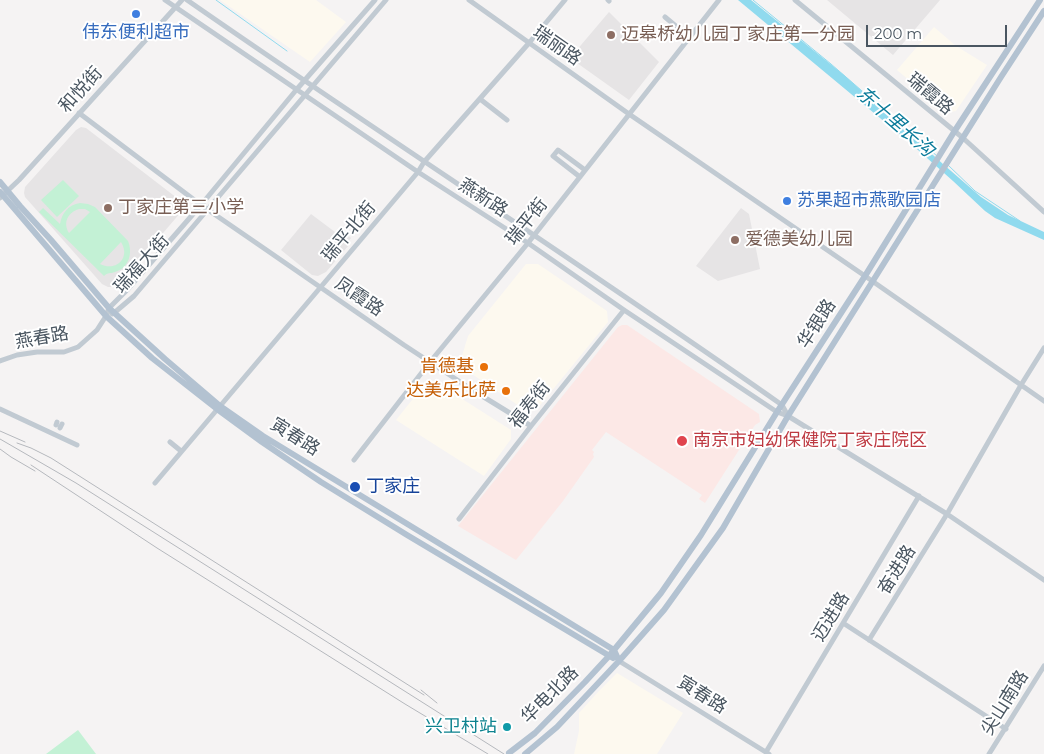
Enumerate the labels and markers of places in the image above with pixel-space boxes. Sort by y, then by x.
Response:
marker: 伟东便利超市 [130,8,142,20]
place label: 伟东便利超市 [82,22,190,44]
place label: 迈皋桥幼儿园丁家庄第一分园 [621,24,855,46]
marker: 迈皋桥幼儿园丁家庄第一分园 [605,29,617,41]
place label: 苏果超市燕歌园店 [797,190,941,212]
marker: 苏果超市燕歌园店 [781,195,793,207]
place label: 丁家庄第三小学 [118,197,244,219]
marker: 丁家庄第三小学 [102,202,114,214]
place label: 爱德美幼儿园 [745,229,853,251]
marker: 爱德美幼儿园 [729,234,741,246]
place label: 肯德基 [420,356,474,378]
marker: 肯德基 [478,361,490,373]
place label: 达美乐比萨 [406,380,496,402]
marker: 达美乐比萨 [500,385,512,397]
place label: 南京市妇幼保健院丁家庄院区 [693,430,927,452]
marker: 南京市妇幼保健院丁家庄院区 [675,434,689,448]
place label: 丁家庄 [366,476,420,498]
marker: 丁家庄 [348,480,362,494]
place label: 兴卫村站 [425,716,497,738]
marker: 兴卫村站 [501,721,513,733]

